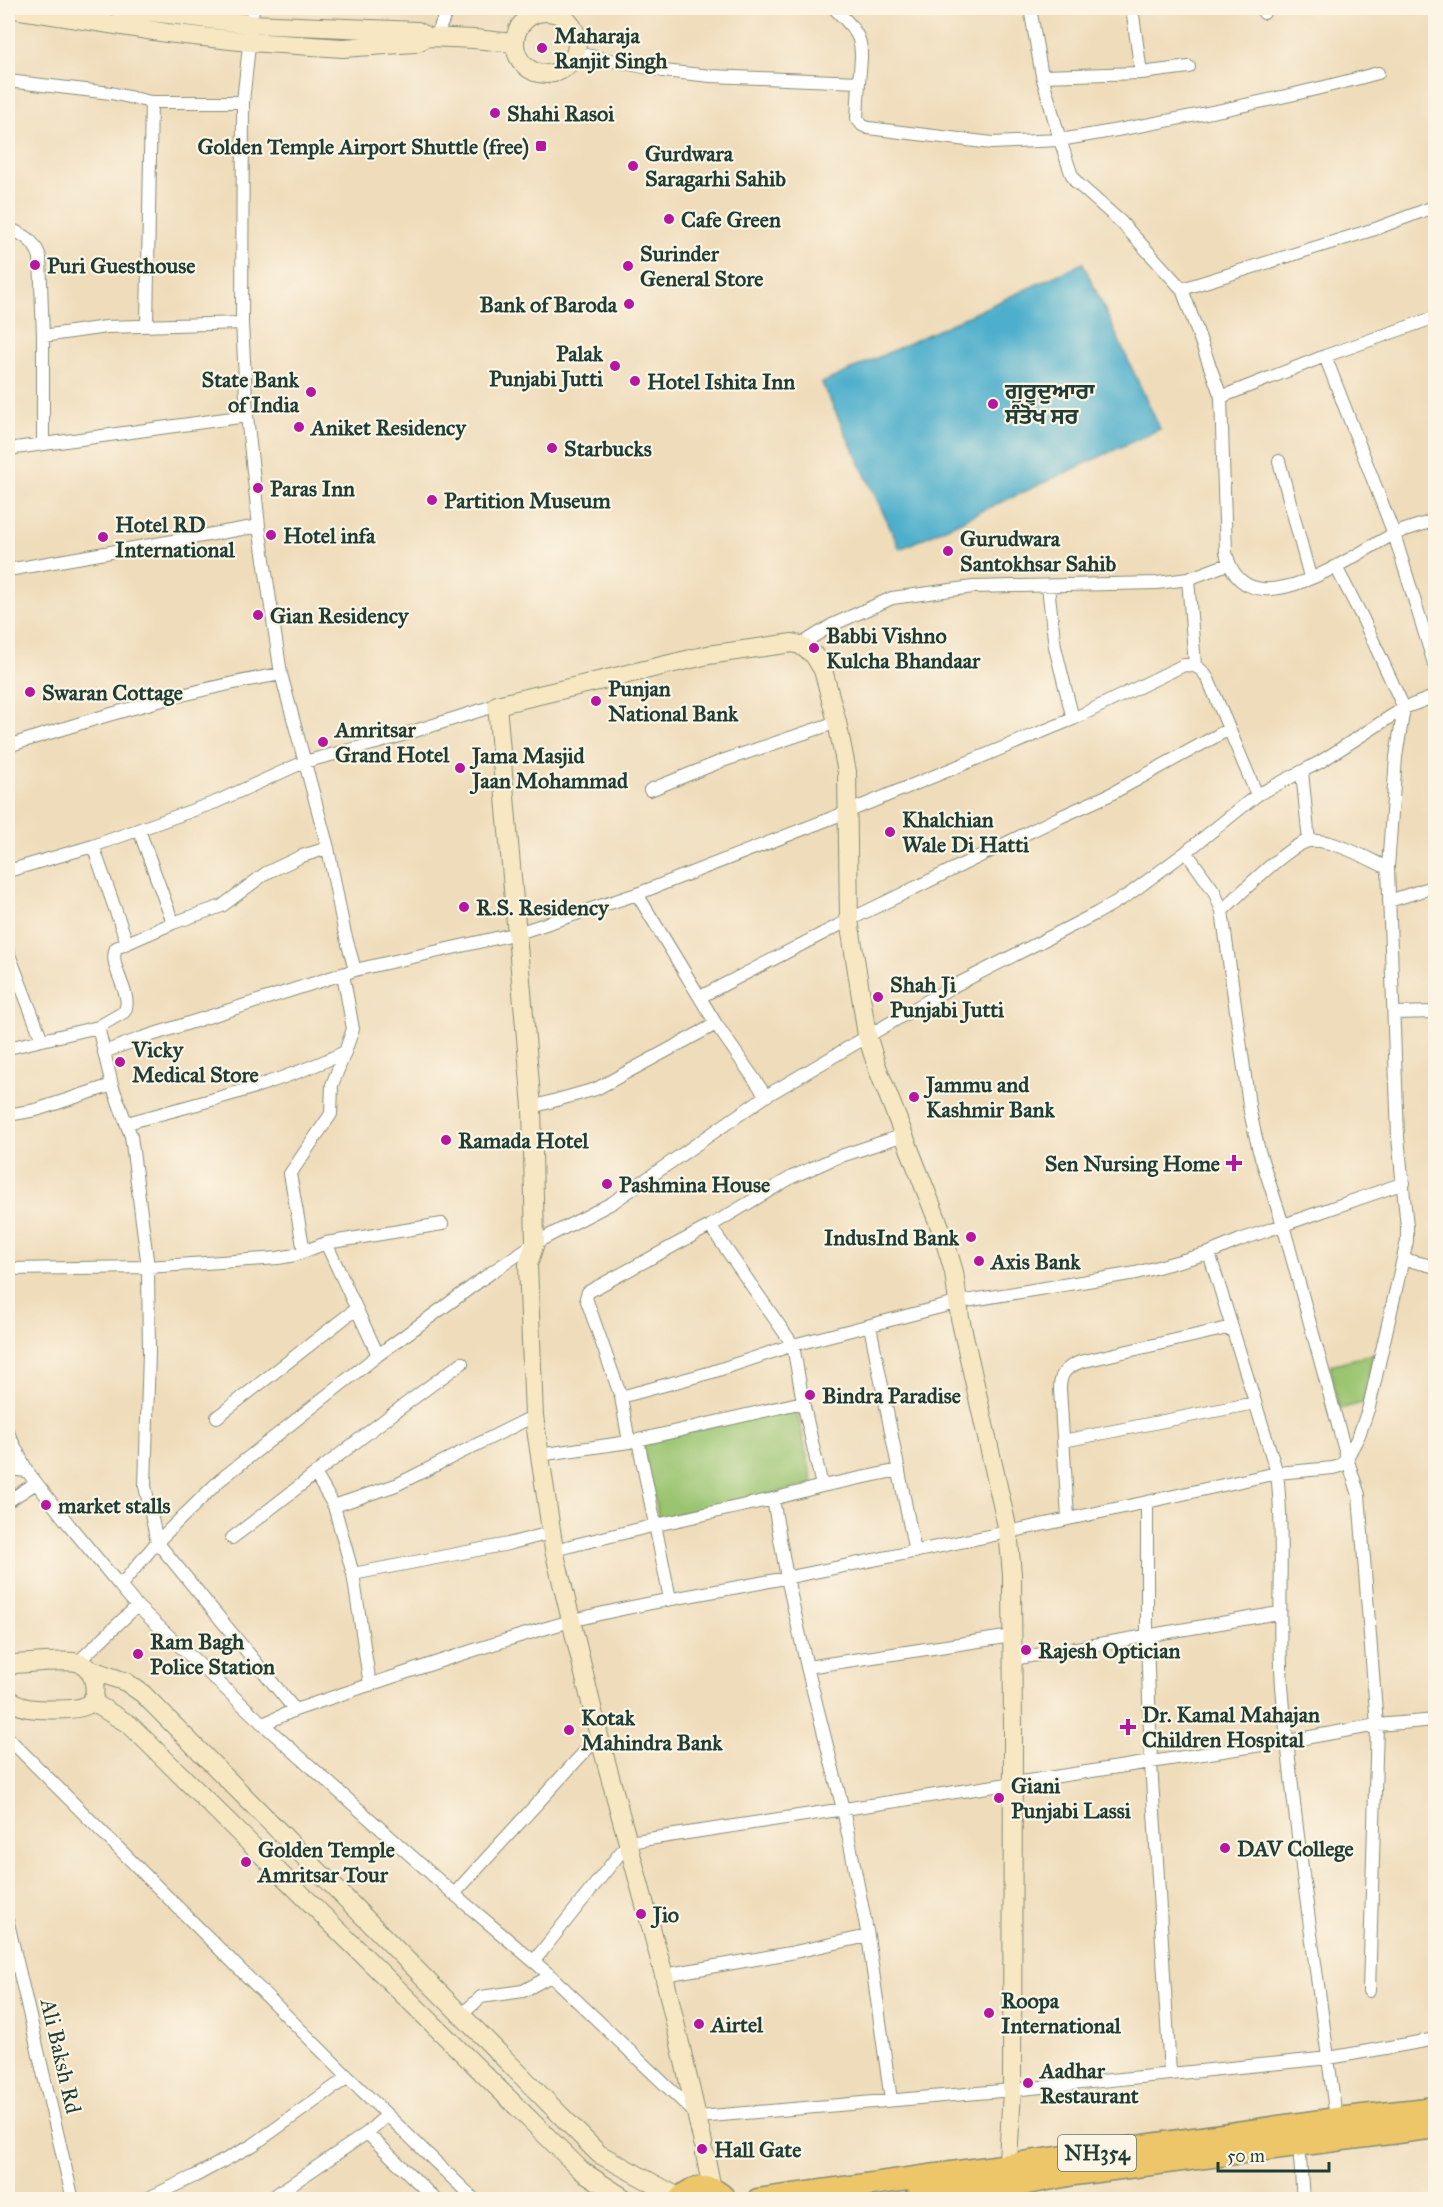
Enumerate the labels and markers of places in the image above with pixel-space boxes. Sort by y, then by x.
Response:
place label: Maharaja Ranjit Singh [554,22,668,74]
marker: Maharaja Ranjit Singh [535,41,549,55]
place label: Shahi Rasoi [507,100,615,127]
marker: Shahi Rasoi [488,106,502,120]
place label: Golden Temple Airport Shuttle (free) [197,133,529,160]
marker: Golden Temple Airport Shuttle (free) [534,139,548,153]
place label: Gurdwara Saragarhi Sahib [645,140,786,192]
marker: Gurdwara Saragarhi Sahib [626,159,640,173]
place label: Cafe Green [681,206,781,233]
marker: Cafe Green [662,212,676,226]
place label: Surinder General Store [640,240,763,292]
place label: Puri Guesthouse [47,252,195,279]
marker: Puri Guesthouse [28,258,42,272]
marker: Surinder General Store [621,259,635,273]
place label: Bank of Baroda [479,291,618,318]
marker: Bank of Baroda [622,297,636,311]
place label: Palak Punjabi Jutti [489,340,604,393]
marker: Palak Punjabi Jutti [608,359,622,373]
place label: State Bank of India [202,366,300,418]
place label: Hotel Ishita Inn [647,368,795,395]
marker: Hotel Ishita Inn [628,374,642,388]
place label: ਗੁਰੂਦੁਆਰਾ ਸੰਤੋਖ ਸਰ [1004,378,1095,430]
marker: State Bank of India [304,385,318,399]
marker: ਗੁਰੂਦੁਆਰਾ ਸੰਤੋਖ ਸਰ [986,397,1000,411]
place label: Aniket Residency [309,414,467,441]
marker: Aniket Residency [292,420,306,434]
place label: Starbucks [564,435,652,462]
marker: Starbucks [545,441,559,455]
place label: Paras Inn [270,475,355,502]
marker: Paras Inn [251,481,265,495]
place label: Partition Museum [444,487,611,514]
marker: Partition Museum [425,493,439,507]
place label: Hotel RD International [115,511,236,563]
place label: Hotel infa [283,522,376,549]
place label: Gurudwara Santokhsar Sahib [960,525,1117,577]
marker: Hotel infa [264,528,278,542]
marker: Hotel RD International [96,530,110,544]
marker: Gurudwara Santokhsar Sahib [941,544,955,558]
place label: Gian Residency [270,602,410,629]
marker: Gian Residency [251,608,265,622]
place label: Babbi Vishno Kulcha Bhandaar [826,622,981,674]
marker: Babbi Vishno Kulcha Bhandaar [807,641,821,655]
place label: Punjan National Bank [608,675,739,727]
place label: Swaran Cottage [42,679,183,706]
marker: Swaran Cottage [23,685,37,699]
marker: Punjan National Bank [589,694,603,708]
place label: Amritsar Grand Hotel [333,716,450,768]
marker: Amritsar Grand Hotel [316,735,330,749]
place label: Jama Masjid Jaan Mohammad [469,742,629,795]
marker: Jama Masjid Jaan Mohammad [453,761,467,775]
place label: Khalchian Wale Di Hatti [902,806,1030,858]
marker: Khalchian Wale Di Hatti [883,825,897,839]
place label: R.S. Residency [476,894,610,921]
marker: R.S. Residency [457,900,471,914]
place label: Shah Ji Punjabi Jutti [890,971,1005,1024]
marker: Shah Ji Punjabi Jutti [871,990,885,1004]
place label: Vicky Medical Store [131,1036,259,1088]
marker: Vicky Medical Store [113,1055,127,1069]
place label: Jammu and Kashmir Bank [923,1071,1055,1123]
marker: Jammu and Kashmir Bank [907,1090,921,1104]
place label: Ramada Hotel [458,1127,590,1154]
marker: Ramada Hotel [439,1133,453,1147]
place label: Sen Nursing Home [1045,1150,1220,1177]
marker: Sen Nursing Home [1225,1154,1243,1172]
place label: Pashmina House [619,1171,770,1198]
marker: Pashmina House [600,1177,614,1191]
place label: IndusInd Bank [824,1224,960,1251]
marker: IndusInd Bank [964,1230,978,1244]
place label: Axis Bank [989,1248,1081,1275]
marker: Axis Bank [972,1254,986,1268]
place label: Bindra Paradise [822,1382,961,1409]
marker: Bindra Paradise [803,1388,817,1402]
place label: market stalls [57,1492,171,1519]
marker: market stalls [39,1498,53,1512]
place label: Ram Bagh Police Station [150,1628,275,1680]
place label: Rajesh Optician [1038,1637,1180,1664]
marker: Rajesh Optician [1019,1643,1033,1657]
marker: Ram Bagh Police Station [131,1647,145,1661]
place label: Dr. Kamal Mahajan Children Hospital [1142,1701,1320,1753]
place label: Kotak Mahindra Bank [581,1704,723,1756]
marker: Dr. Kamal Mahajan Children Hospital [1119,1718,1137,1736]
marker: Kotak Mahindra Bank [562,1723,576,1737]
place label: Giani Punjabi Lassi [1011,1772,1132,1824]
marker: Giani Punjabi Lassi [992,1791,1006,1805]
place label: DAV College [1237,1835,1354,1862]
place label: Golden Temple Amritsar Tour [256,1836,395,1888]
marker: DAV College [1218,1841,1232,1855]
marker: Golden Temple Amritsar Tour [239,1855,253,1869]
place label: Jio [650,1901,679,1929]
marker: Jio [634,1907,648,1921]
place label: Roopa International [1001,1987,1122,2039]
marker: Roopa International [982,2006,996,2020]
place label: Airtel [709,2011,764,2038]
marker: Airtel [692,2017,706,2031]
place label: Aadhar Restaurant [1038,2057,1139,2109]
marker: Aadhar Restaurant [1021,2076,1035,2090]
place label: Hall Gate [714,2136,801,2163]
marker: Hall Gate [695,2142,709,2156]

